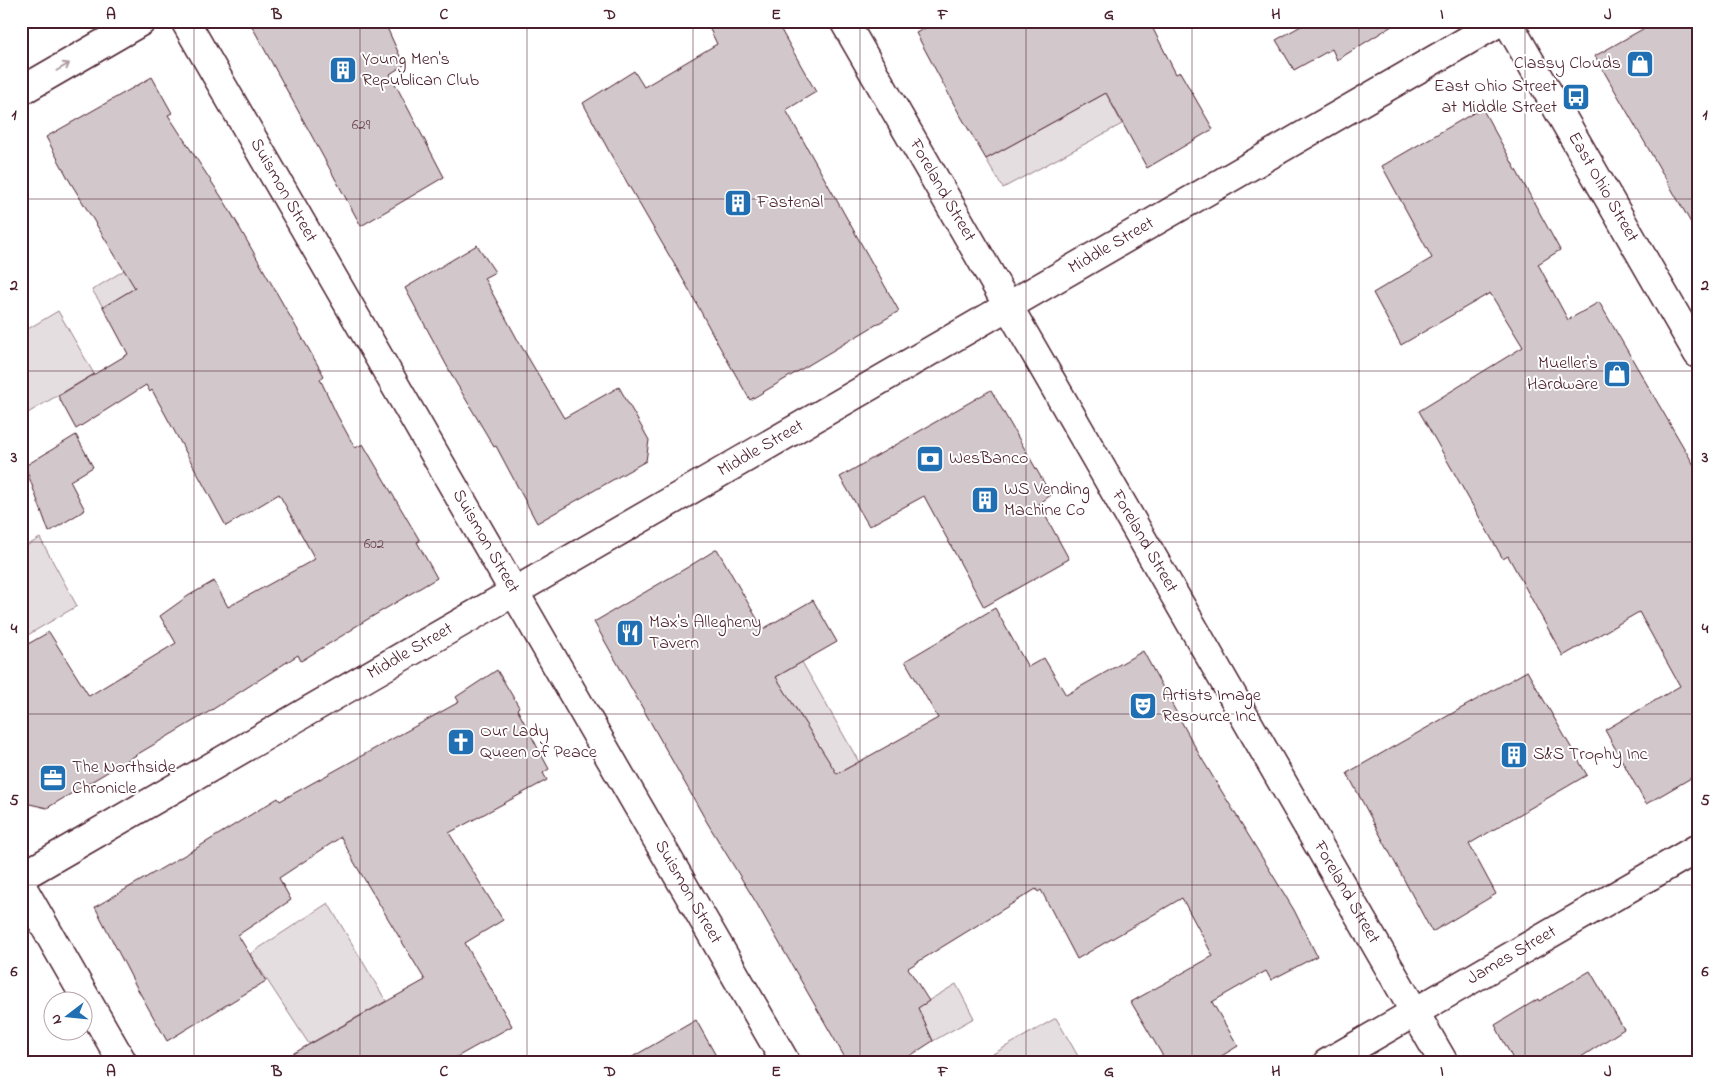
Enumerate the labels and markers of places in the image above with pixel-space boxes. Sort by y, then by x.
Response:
place label: Young Men's Republican Club [362,47,480,94]
shop icon: Classy Clouds [1625,49,1655,79]
place label: Classy Clouds [1514,51,1621,77]
building icon: Young Men's Republican Club [328,55,358,85]
place label: East Ohio Street at Middle Street [1434,74,1557,121]
bus stop icon: East Ohio Street at Middle Street [1561,82,1591,112]
building icon: Fastenal [723,188,753,218]
place label: Fastenal [756,190,823,216]
place label: Mueller's Hardware [1527,351,1599,398]
shop icon: Mueller's Hardware [1602,359,1632,389]
bank icon: WesBanco [915,444,945,474]
place label: WesBanco [949,446,1028,472]
place label: WS Vending Machine Co [1004,477,1090,524]
building icon: WS Vending Machine Co [970,485,1000,515]
place label: Max's Allegheny Tavern [649,610,761,657]
restaurant icon: Max's Allegheny Tavern [615,618,645,648]
place label: Artists Image Resource Inc [1162,683,1262,730]
theatre icon: Artists Image Resource Inc [1128,691,1158,721]
place label: Our Lady Queen of Peace [480,719,598,766]
church icon: Our Lady Queen of Peace [446,727,476,757]
building icon: S&S Trophy Inc [1499,740,1529,770]
place label: S&S Trophy Inc [1533,742,1648,768]
place label: The Northside Chronicle [72,755,177,802]
office icon: The Northside Chronicle [38,763,68,793]

